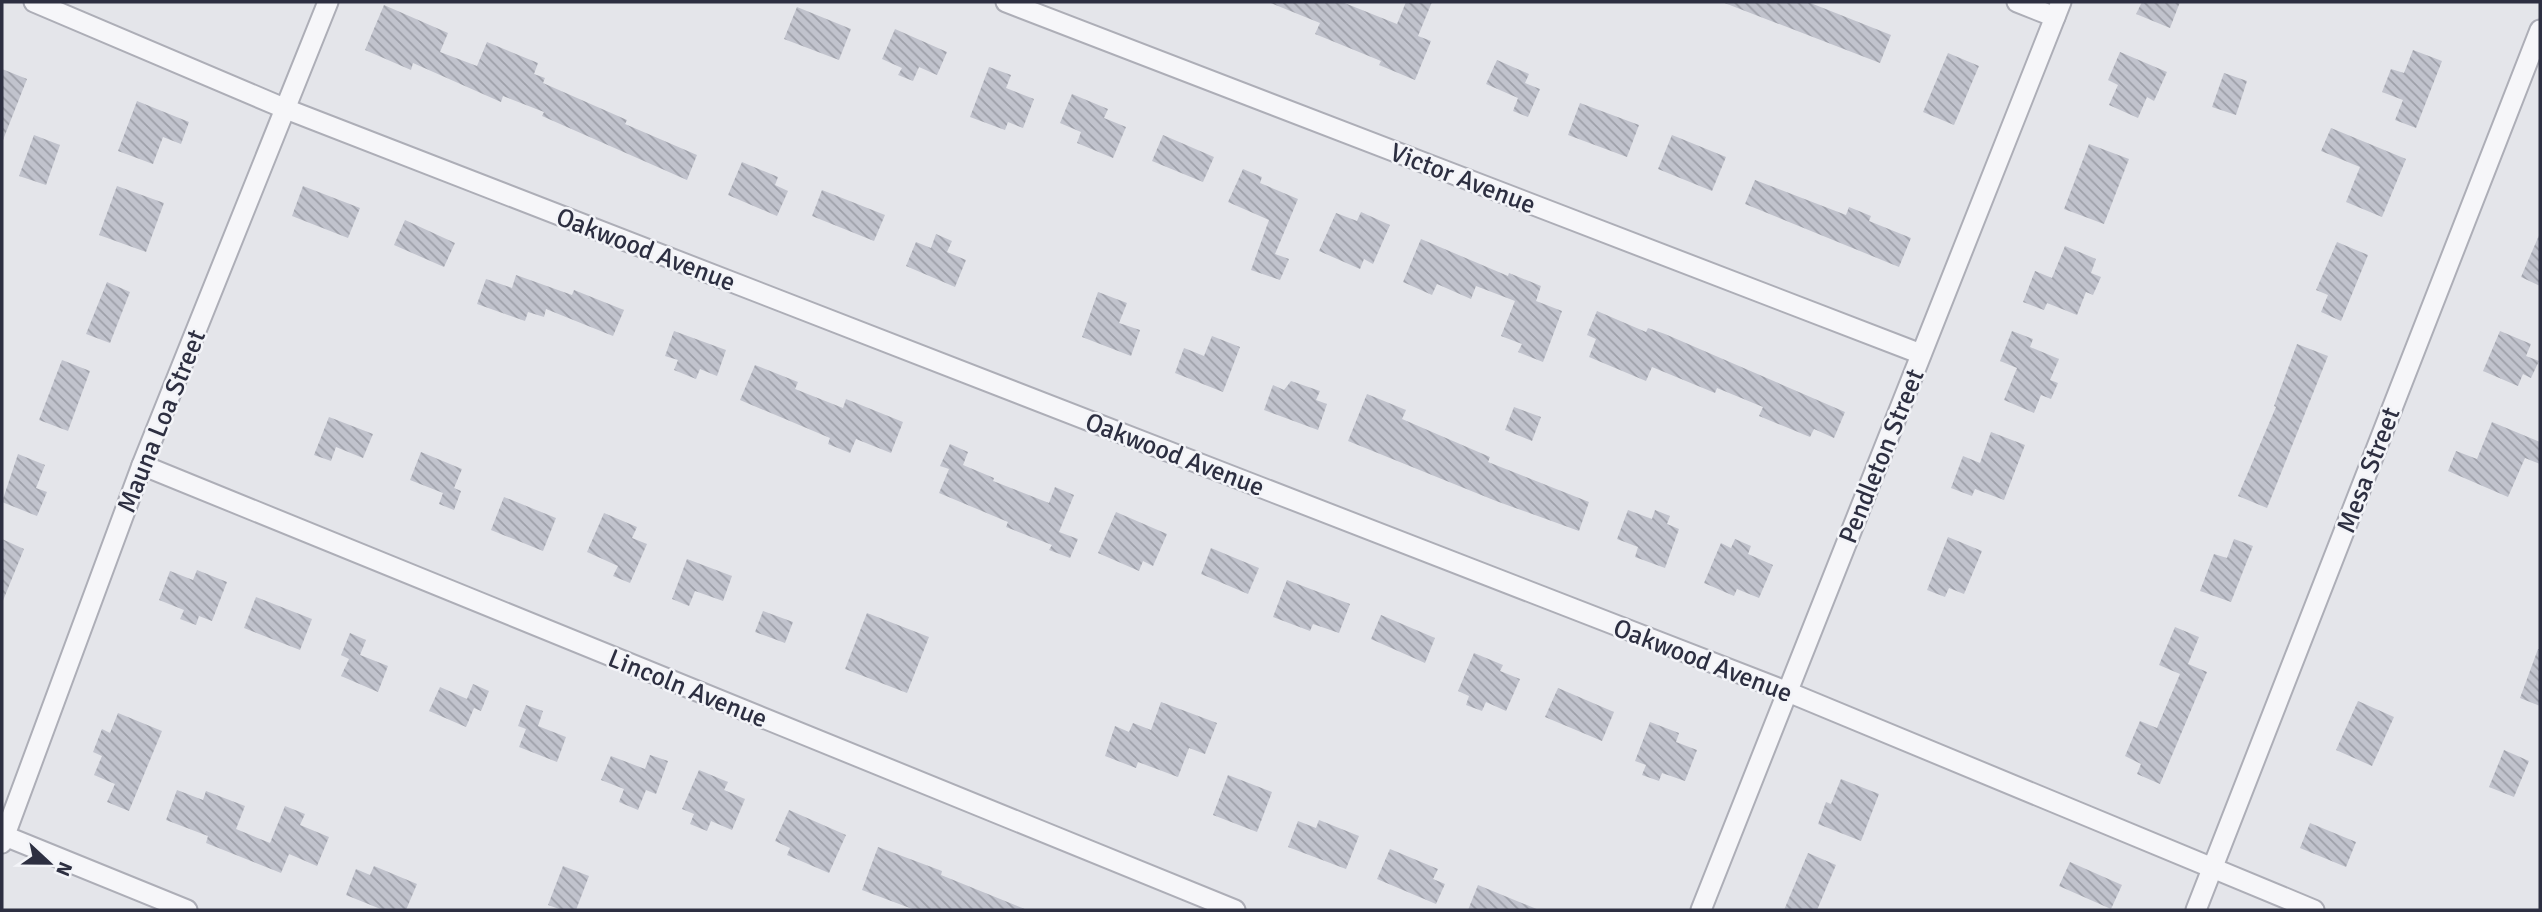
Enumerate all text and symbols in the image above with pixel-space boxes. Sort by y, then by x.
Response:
street label: Victor Avenue [1385,137,1540,221]
street label: Oakwood Avenue [552,201,740,299]
street label: Mauna Loa Street [111,325,213,518]
street label: Pendleton Street [1832,364,1931,548]
street label: Mesa Street [2330,403,2408,538]
street label: Oakwood Avenue [1081,406,1269,504]
street label: Oakwood Avenue [1609,612,1797,710]
street label: Lincoln Avenue [603,642,772,735]
north arrow [14,828,84,898]
text: N [50,858,77,880]

